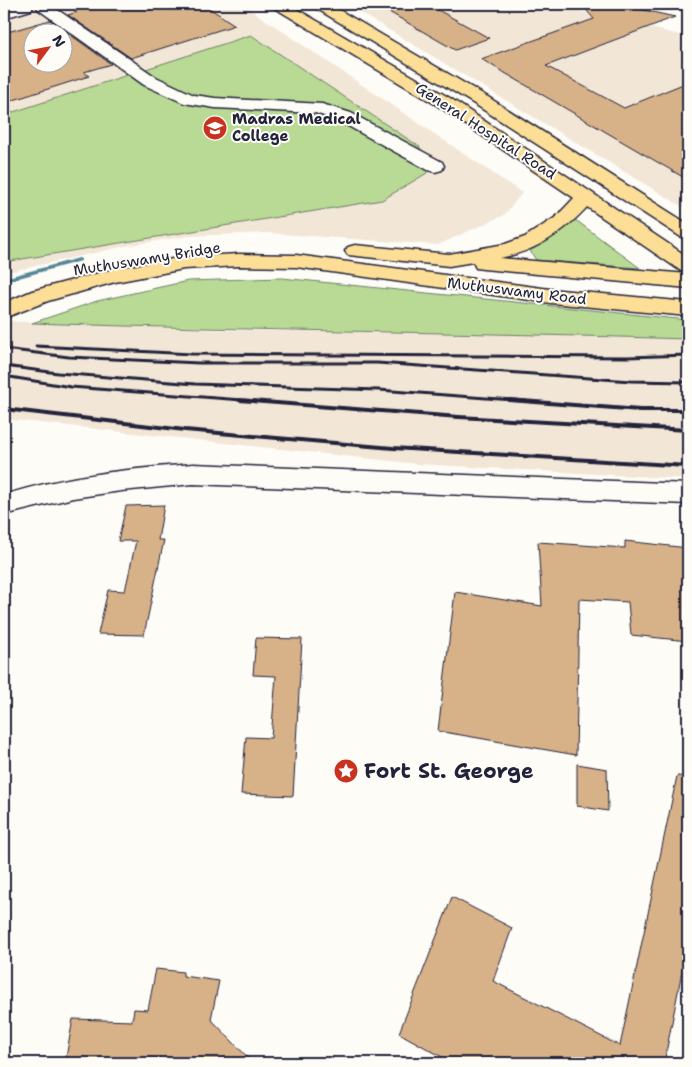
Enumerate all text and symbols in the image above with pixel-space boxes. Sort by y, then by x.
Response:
north arrow [22,22,72,72]
text: N [48,32,70,51]
street label: General Hospital Road [412,78,561,184]
place label: Madras Medical College [232,109,361,146]
school or university icon: Madras Medical College [202,115,228,141]
street label: Muthuswamy Bridge [72,237,222,281]
street label: Muthuswamy Road [446,273,588,310]
place label: Fort St. George [364,757,534,785]
place icon: Fort St. George [333,758,359,784]

